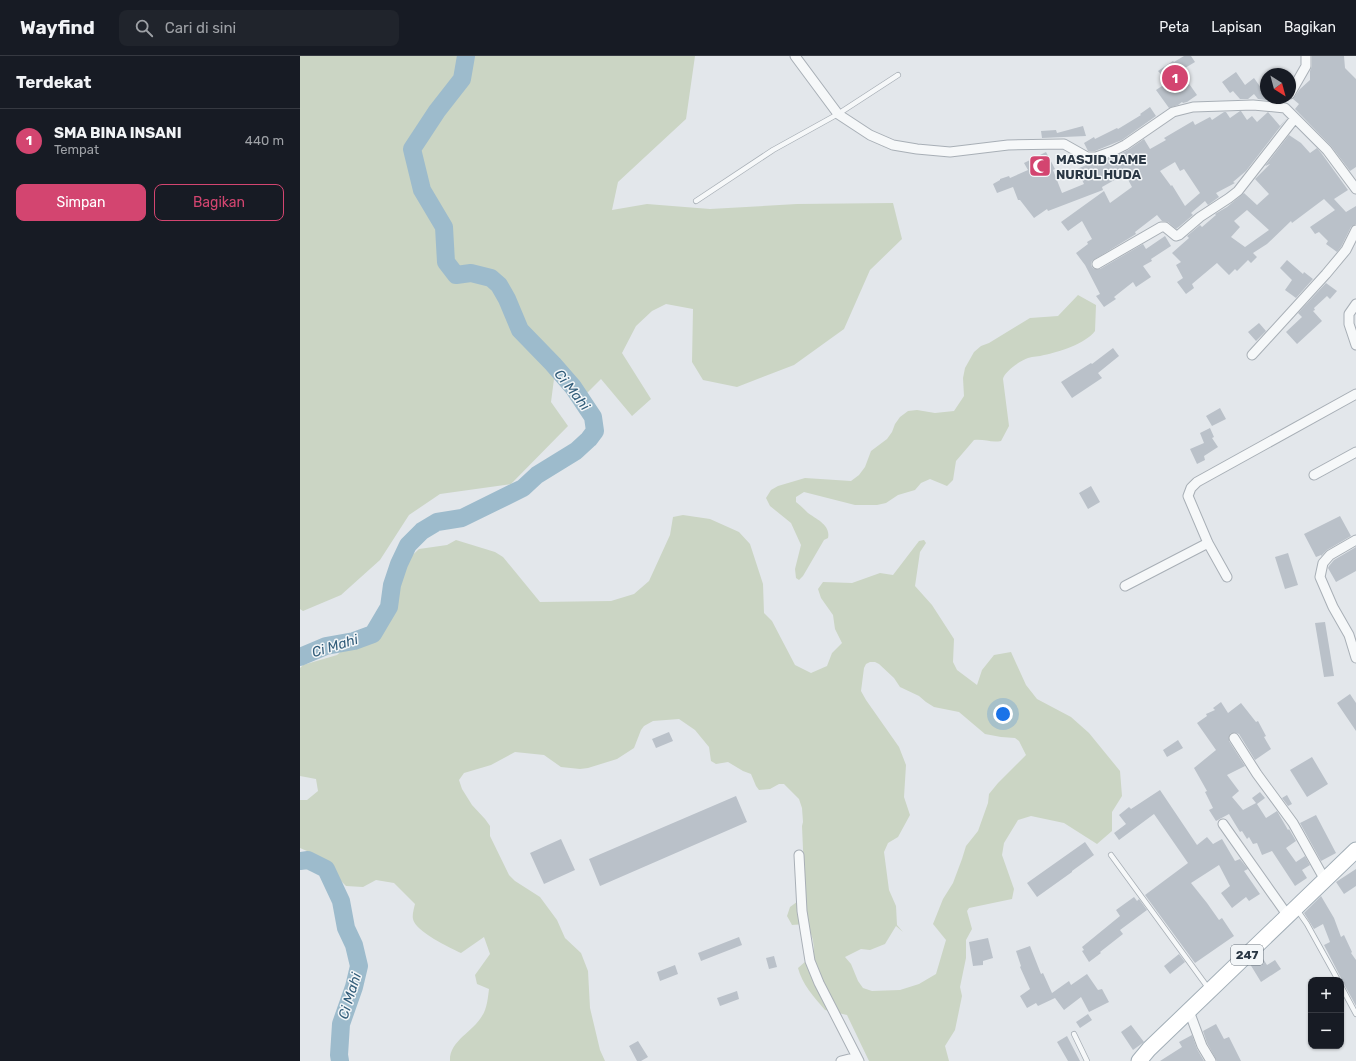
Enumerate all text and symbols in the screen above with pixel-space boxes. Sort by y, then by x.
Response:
search box [119,10,399,46]
text: Wayfind [20,16,95,39]
icon: search [133,17,155,39]
text: Cari di sini [165,19,236,37]
text: Peta [1159,19,1189,36]
text: Lapisan [1211,19,1262,36]
text: Bagikan [1284,19,1336,36]
pin: 1 [1162,63,1188,93]
north arrow [1260,68,1296,104]
text: Terdekat [16,72,91,92]
text: SMA BINA INSANI [54,124,182,142]
text: 1 [26,133,32,148]
text: 440 m [245,133,284,148]
text: Tempat [54,142,99,157]
place label: MASJID JAME NURUL HUDA [1056,152,1146,182]
mosque icon: MASJID JAME NURUL HUDA [1027,153,1053,179]
button: Simpan [16,184,146,221]
button: Bagikan [154,184,284,221]
water label: Ci Mahi [551,366,594,414]
water label: Ci Mahi [310,631,361,661]
your location [993,704,1013,724]
road number: 247 [1231,945,1263,965]
water label: Ci Mahi [335,970,365,1021]
map controls [1308,977,1344,1049]
button: + [1308,977,1344,1013]
button: − [1308,1013,1344,1049]

